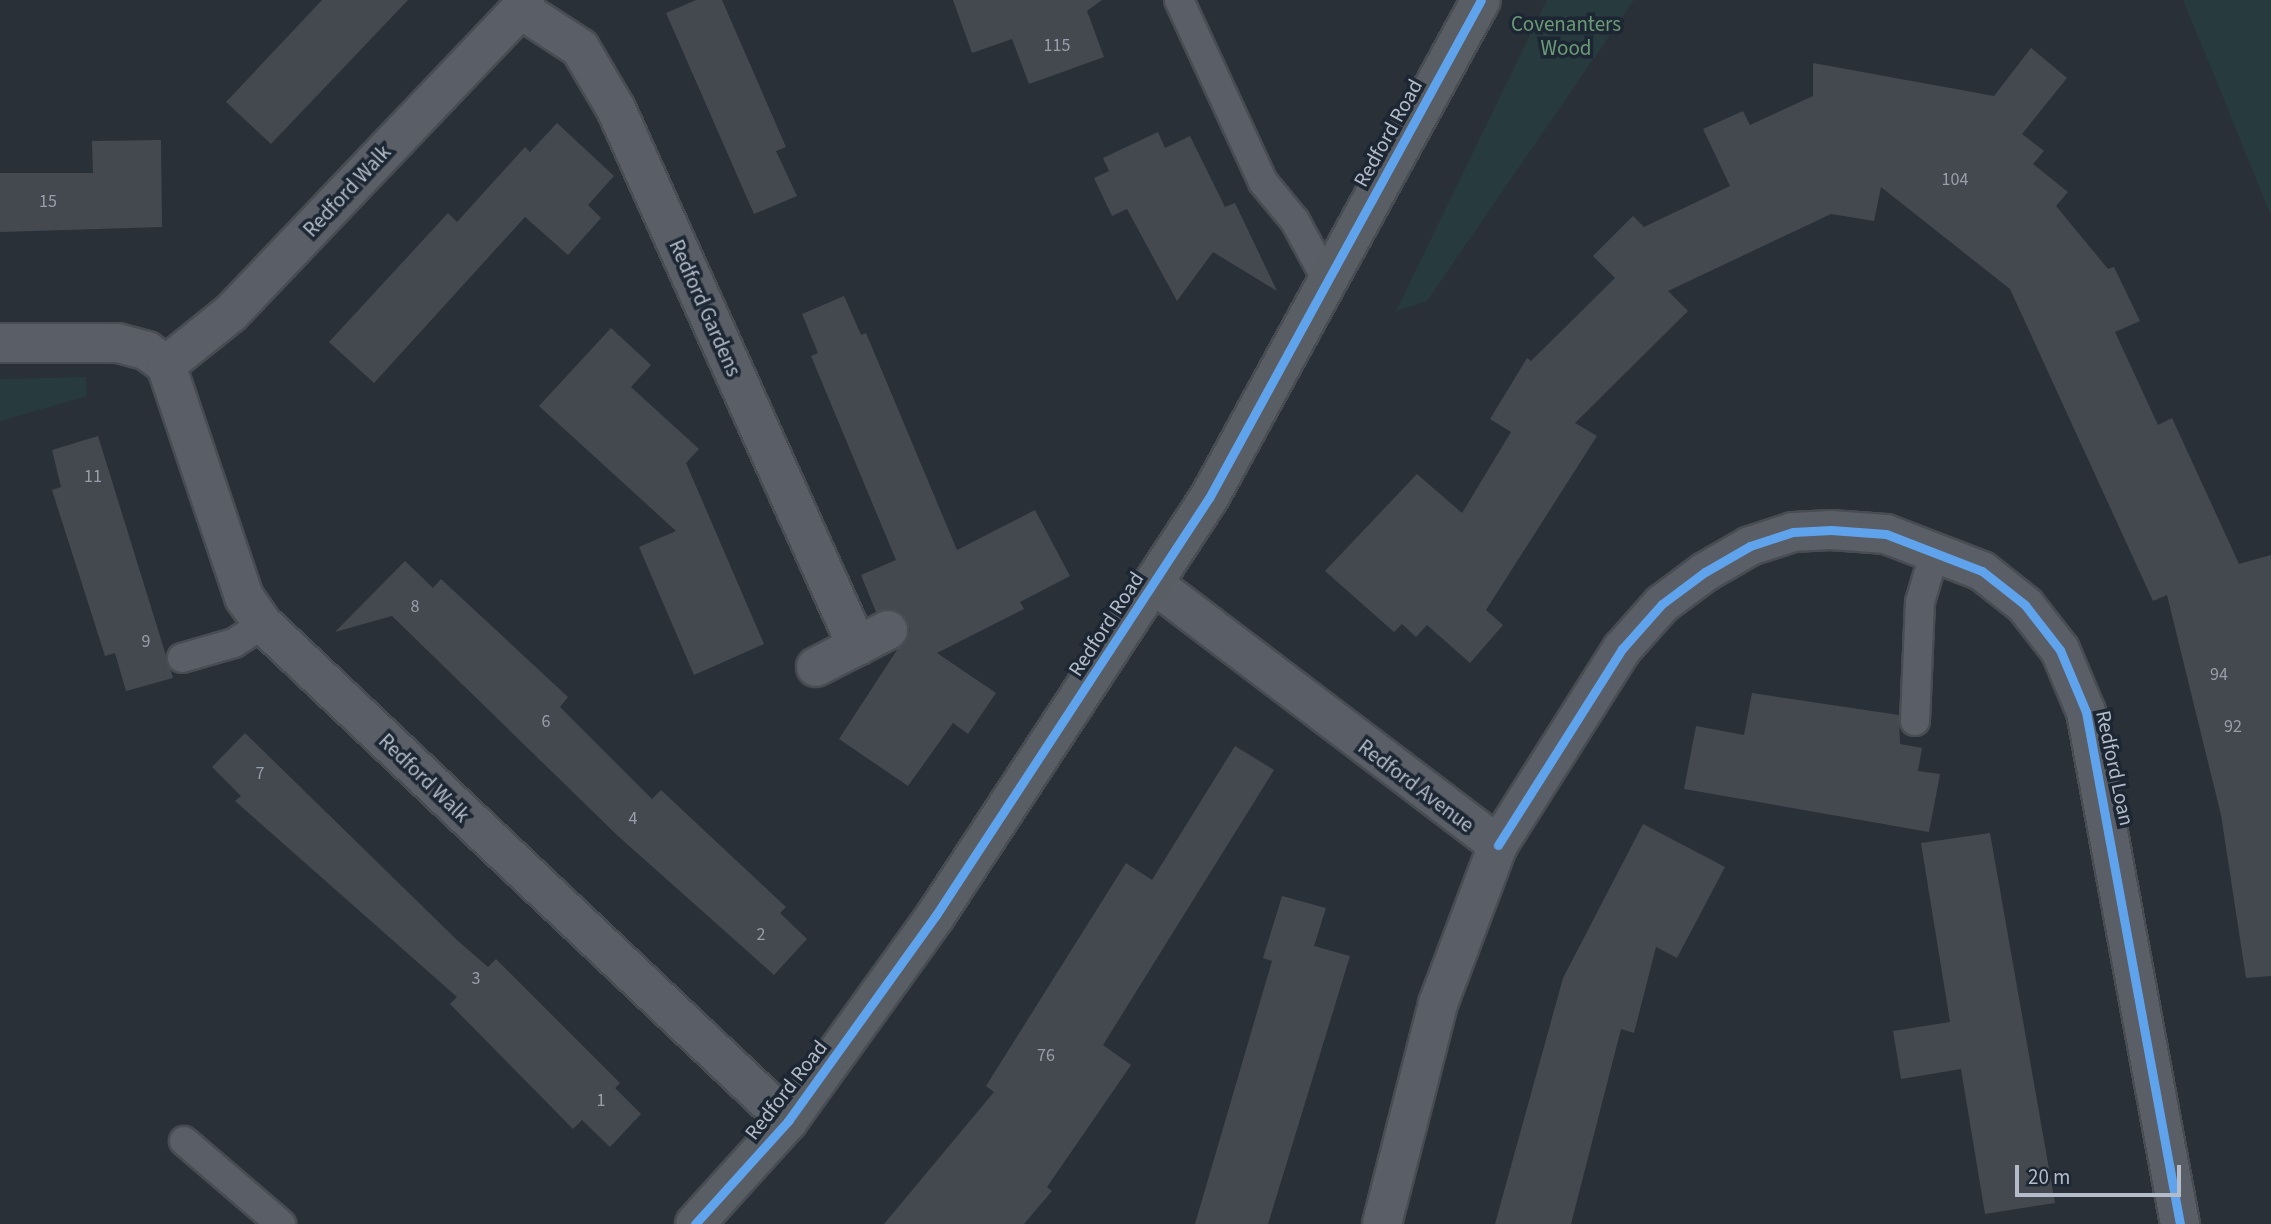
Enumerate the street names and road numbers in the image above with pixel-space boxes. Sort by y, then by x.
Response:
street label: Redford Road [1348,75,1428,191]
street label: Redford Walk [298,140,396,242]
street label: Redford Gardens [664,236,746,380]
street label: Redford Road [1063,567,1149,681]
street label: Redford Loan [2090,708,2140,828]
street label: Redford Walk [373,728,475,828]
street label: Redford Avenue [1353,734,1479,838]
street label: Redford Road [739,1035,833,1145]

